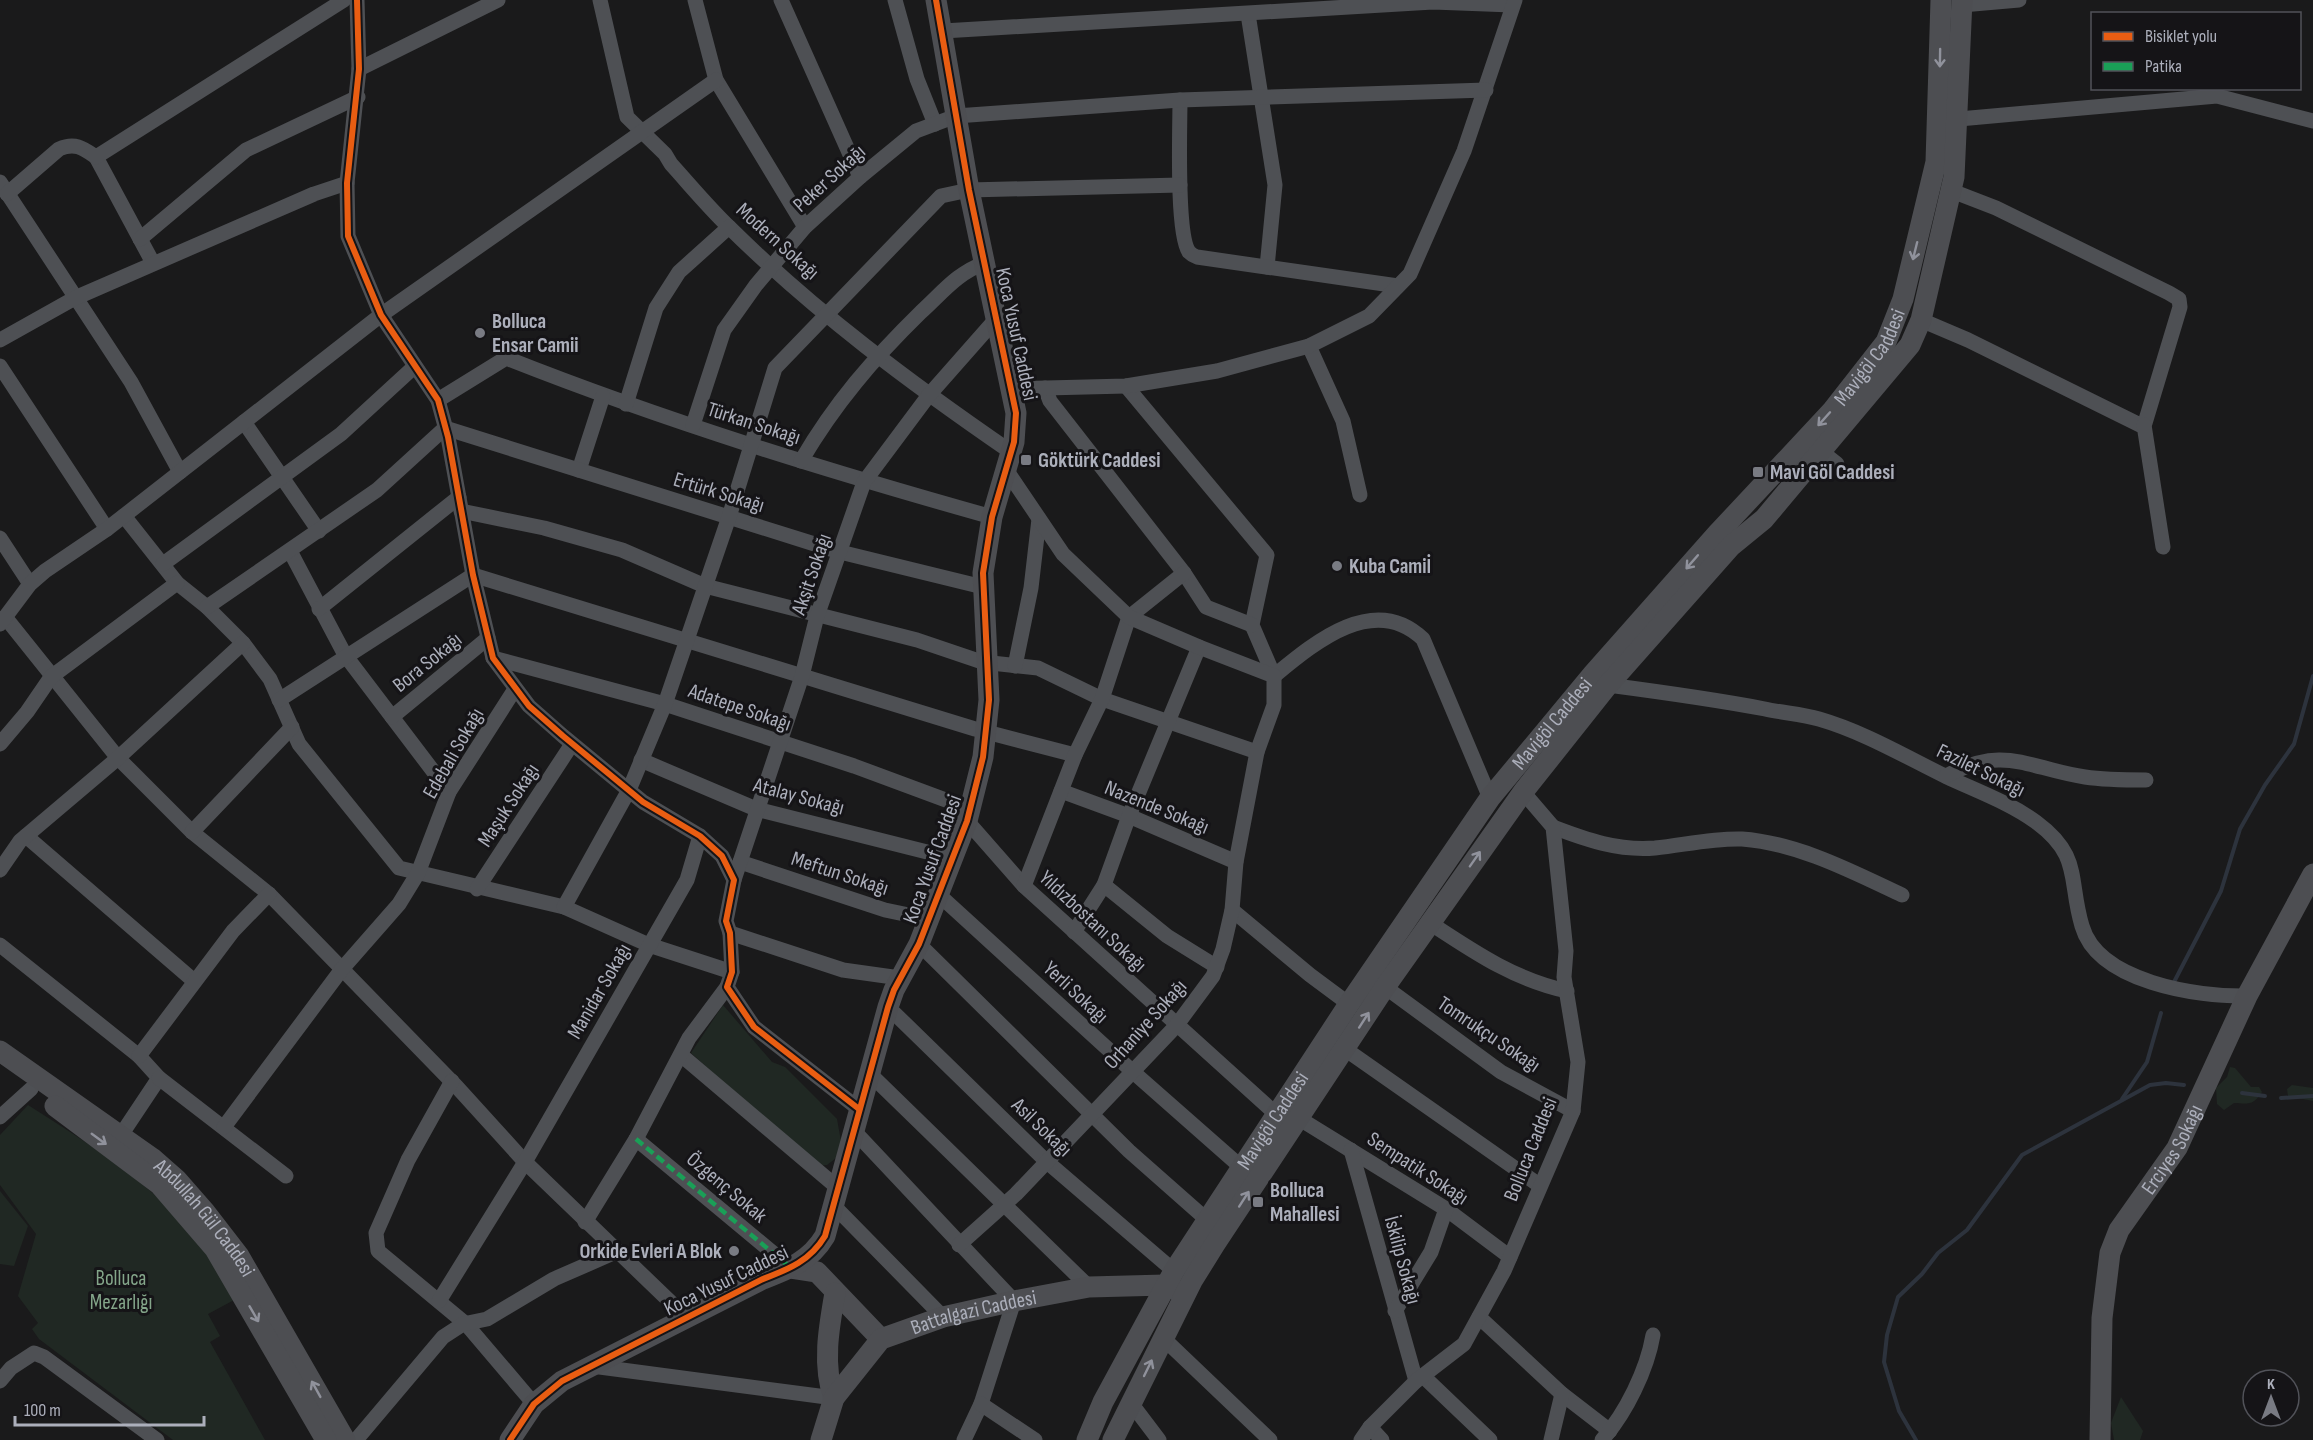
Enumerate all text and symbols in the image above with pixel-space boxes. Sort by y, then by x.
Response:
legend [2091,12,2301,90]
text: Bisiklet yolu [2145,26,2217,47]
one-way arrow [1934,48,1946,68]
text: Patika [2145,56,2182,77]
street label: Peker Sokağı [788,139,871,217]
street label: Modern Sokağı [731,198,824,285]
one-way arrow [1909,241,1921,260]
street label: Koca Yusuf Caddesi [990,265,1043,403]
street label: Mavigöl Caddesi [1829,305,1911,411]
place label: Bolluca Ensar Camii [492,309,578,358]
marker: Bolluca Ensar Camii [473,326,487,340]
street label: Türkan Sokağı [704,397,804,450]
one-way arrow [1817,411,1831,426]
place label: Göktürk Caddesi [1038,448,1161,473]
marker: Göktürk Caddesi [1019,453,1033,467]
place label: Mavi Göl Caddesi [1770,460,1895,485]
marker: Mavi Göl Caddesi [1751,465,1765,479]
street label: Ertürk Sokağı [670,467,767,518]
street label: Akşit Sokağı [786,530,837,619]
place label: Kuba Camiİ [1349,554,1431,579]
one-way arrow [1685,555,1699,570]
marker: Kuba Camiİ [1330,559,1344,573]
street label: Bora Sokağı [388,627,467,698]
street label: Mavigöl Caddesi [1507,673,1598,775]
street label: Adatepe Sokağı [684,678,794,737]
street label: Edebali Sokağı [418,704,489,803]
street label: Fazilet Sokağı [1932,738,2029,803]
street label: Maşuk Sokağı [472,759,545,852]
street label: Atalay Sokağı [750,772,847,821]
street label: Nazende Sokağı [1101,775,1213,840]
street label: Koca Yusuf Caddesi [898,791,967,927]
street label: Meftun Sokağı [788,846,892,901]
one-way arrow [1469,852,1481,868]
street label: Yıldızbostanı Sokağı [1034,865,1152,977]
street label: Manidar Sokağı [562,939,637,1043]
street label: Yerli Sokağı [1038,956,1113,1029]
street label: Orhaniye Sokağı [1099,974,1192,1074]
street label: Tomrukçu Sokağı [1433,991,1545,1078]
one-way arrow [1358,1011,1371,1028]
street label: Mavigöl Caddesi [1232,1067,1314,1175]
street label: Asil Sokağı [1006,1092,1077,1162]
street label: Bolluca Caddesi [1498,1094,1563,1205]
street label: Erciyes Sokağı [2136,1101,2208,1199]
street label: Sempatik Sokağı [1363,1127,1473,1210]
one-way arrow [91,1133,107,1145]
street label: Özgenç Sokak [681,1147,772,1228]
street label: Abdullah Gül Caddesi [148,1153,260,1281]
place label: Bolluca Mahallesi [1270,1178,1340,1227]
one-way arrow [1238,1191,1250,1208]
marker: Bolluca Mahallesi [1251,1195,1265,1209]
street label: İskilip Sokağı [1379,1213,1426,1307]
place label: Orkide Evleri A Blok [579,1239,722,1264]
street label: Koca Yusuf Caddesi [660,1240,792,1321]
marker: Orkide Evleri A Blok [727,1244,741,1258]
park label: Bolluca Mezarlığı [90,1266,152,1315]
street label: Battalgazi Caddesi [907,1285,1038,1340]
one-way arrow [249,1305,261,1322]
one-way arrow [1143,1360,1154,1378]
north arrow [2241,1368,2301,1428]
text: K [2267,1375,2275,1394]
one-way arrow [310,1381,322,1398]
scale bar [15,1389,204,1427]
text: 100 m [24,1400,61,1421]

